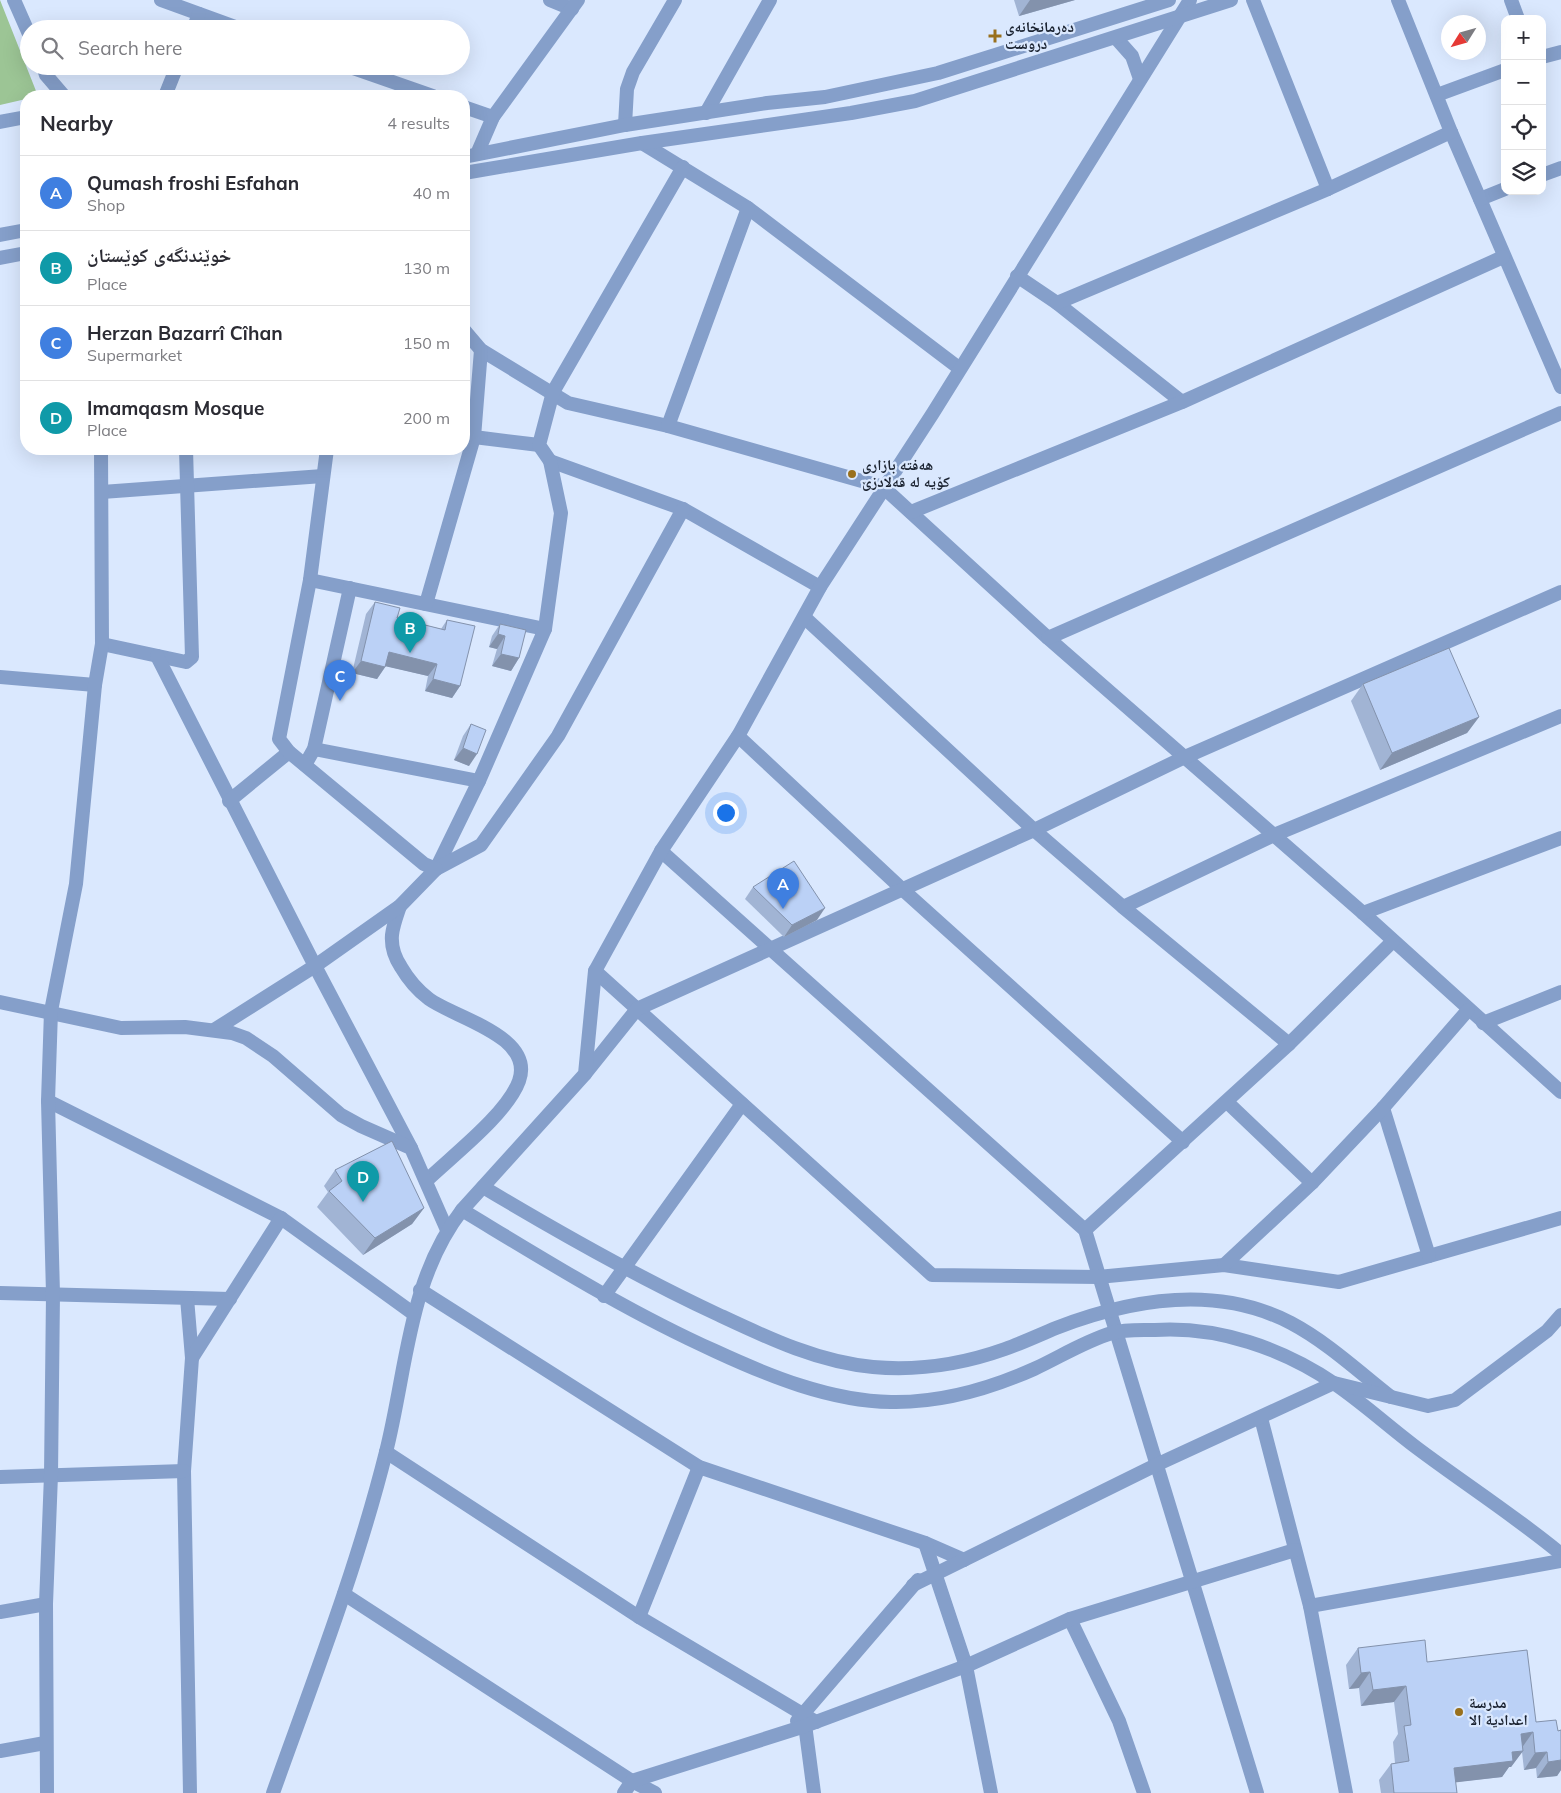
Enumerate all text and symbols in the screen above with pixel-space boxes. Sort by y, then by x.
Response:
north arrow [1441,15,1486,60]
map controls [1501,15,1546,195]
button: + [1501,15,1546,60]
place label: دەرمانخانەی دروست [1005,17,1074,53]
search box [20,20,470,75]
marker: دەرمانخانەی دروست [989,30,1001,42]
icon: search [38,34,66,62]
text: Search here [78,36,182,60]
button: − [1501,60,1546,105]
button: locate [1501,105,1546,150]
text: Nearby [40,110,113,136]
text: 4 results [387,113,450,133]
button: layers [1501,150,1546,195]
text: Qumash froshi Esfahan [87,171,299,195]
text: A [50,183,62,203]
text: 40 m [413,183,450,203]
text: Shop [87,195,125,215]
text: خوێندنگەی کوێستان [87,243,231,267]
text: B [50,258,62,278]
text: 130 m [403,258,450,278]
text: Place [87,274,127,294]
text: Herzan Bazarrî Cîhan [87,321,283,345]
text: C [51,333,61,353]
text: 150 m [403,333,450,353]
text: Supermarket [87,345,182,365]
text: Imamqasm Mosque [87,396,265,420]
text: D [50,408,62,428]
text: 200 m [403,408,450,428]
text: Place [87,420,127,440]
place label: هەفتە بازاری کۆیە لە قەلادزێ [862,455,950,491]
marker: هەفتە بازاری کۆیە لە قەلادزێ [846,468,858,480]
pin: B [394,612,426,653]
pin: C [324,660,356,701]
your location [713,800,739,826]
pin: A [767,868,799,909]
pin: D [347,1161,379,1202]
place label: مدرسة اعدادية الا [1469,1693,1528,1729]
marker: مدرسة اعدادية الا [1453,1706,1465,1718]

